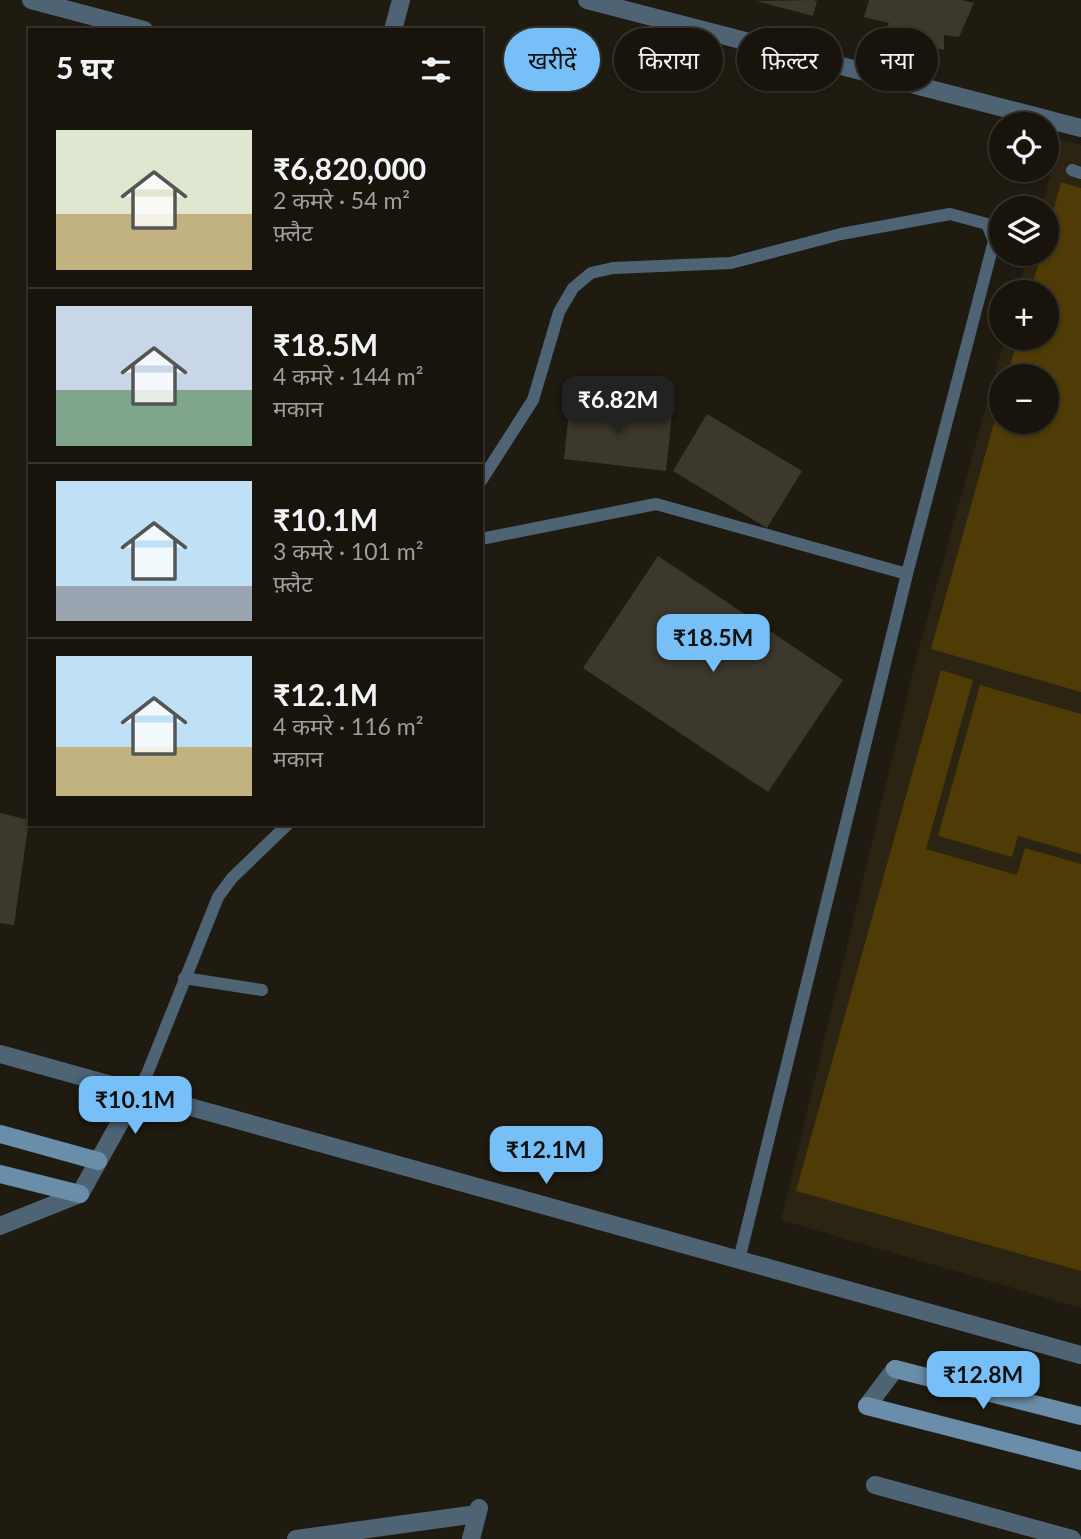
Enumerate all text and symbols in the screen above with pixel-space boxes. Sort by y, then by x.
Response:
chip: खरीदें [504,28,600,91]
chip: किराया [614,28,723,91]
chip: फ़िल्टर [737,28,842,91]
chip: नया [856,28,938,91]
text: 5 घर [56,49,113,85]
icon: filters [417,51,455,89]
map controls [989,112,1059,434]
button: locate [989,112,1059,182]
text: ₹6,820,000 [273,150,426,186]
icon: home [112,158,196,242]
text: 2 कमरे · 54 m² [273,186,410,214]
button: layers [989,196,1059,266]
text: फ़्लैट [273,218,313,246]
button: + [989,280,1059,350]
text: ₹18.5M [273,326,378,362]
icon: home [112,334,196,418]
text: 4 कमरे · 144 m² [273,362,423,390]
button: − [989,364,1059,434]
pin: ₹6.82M [561,376,675,436]
text: ₹6.82M [578,385,658,413]
text: मकान [273,394,323,422]
text: ₹10.1M [273,501,378,537]
icon: home [112,509,196,593]
text: 3 कमरे · 101 m² [273,537,423,565]
text: फ़्लैट [273,569,313,597]
pin: ₹18.5M [656,614,770,674]
text: ₹18.5M [673,623,753,651]
text: ₹12.1M [273,676,378,712]
icon: home [112,684,196,768]
text: 4 कमरे · 116 m² [273,712,423,740]
text: मकान [273,744,323,772]
pin: ₹10.1M [78,1076,192,1136]
text: ₹10.1M [95,1085,175,1113]
pin: ₹12.1M [489,1126,603,1186]
text: ₹12.1M [506,1135,586,1163]
pin: ₹12.8M [926,1352,1040,1411]
text: ₹12.8M [943,1360,1023,1388]

